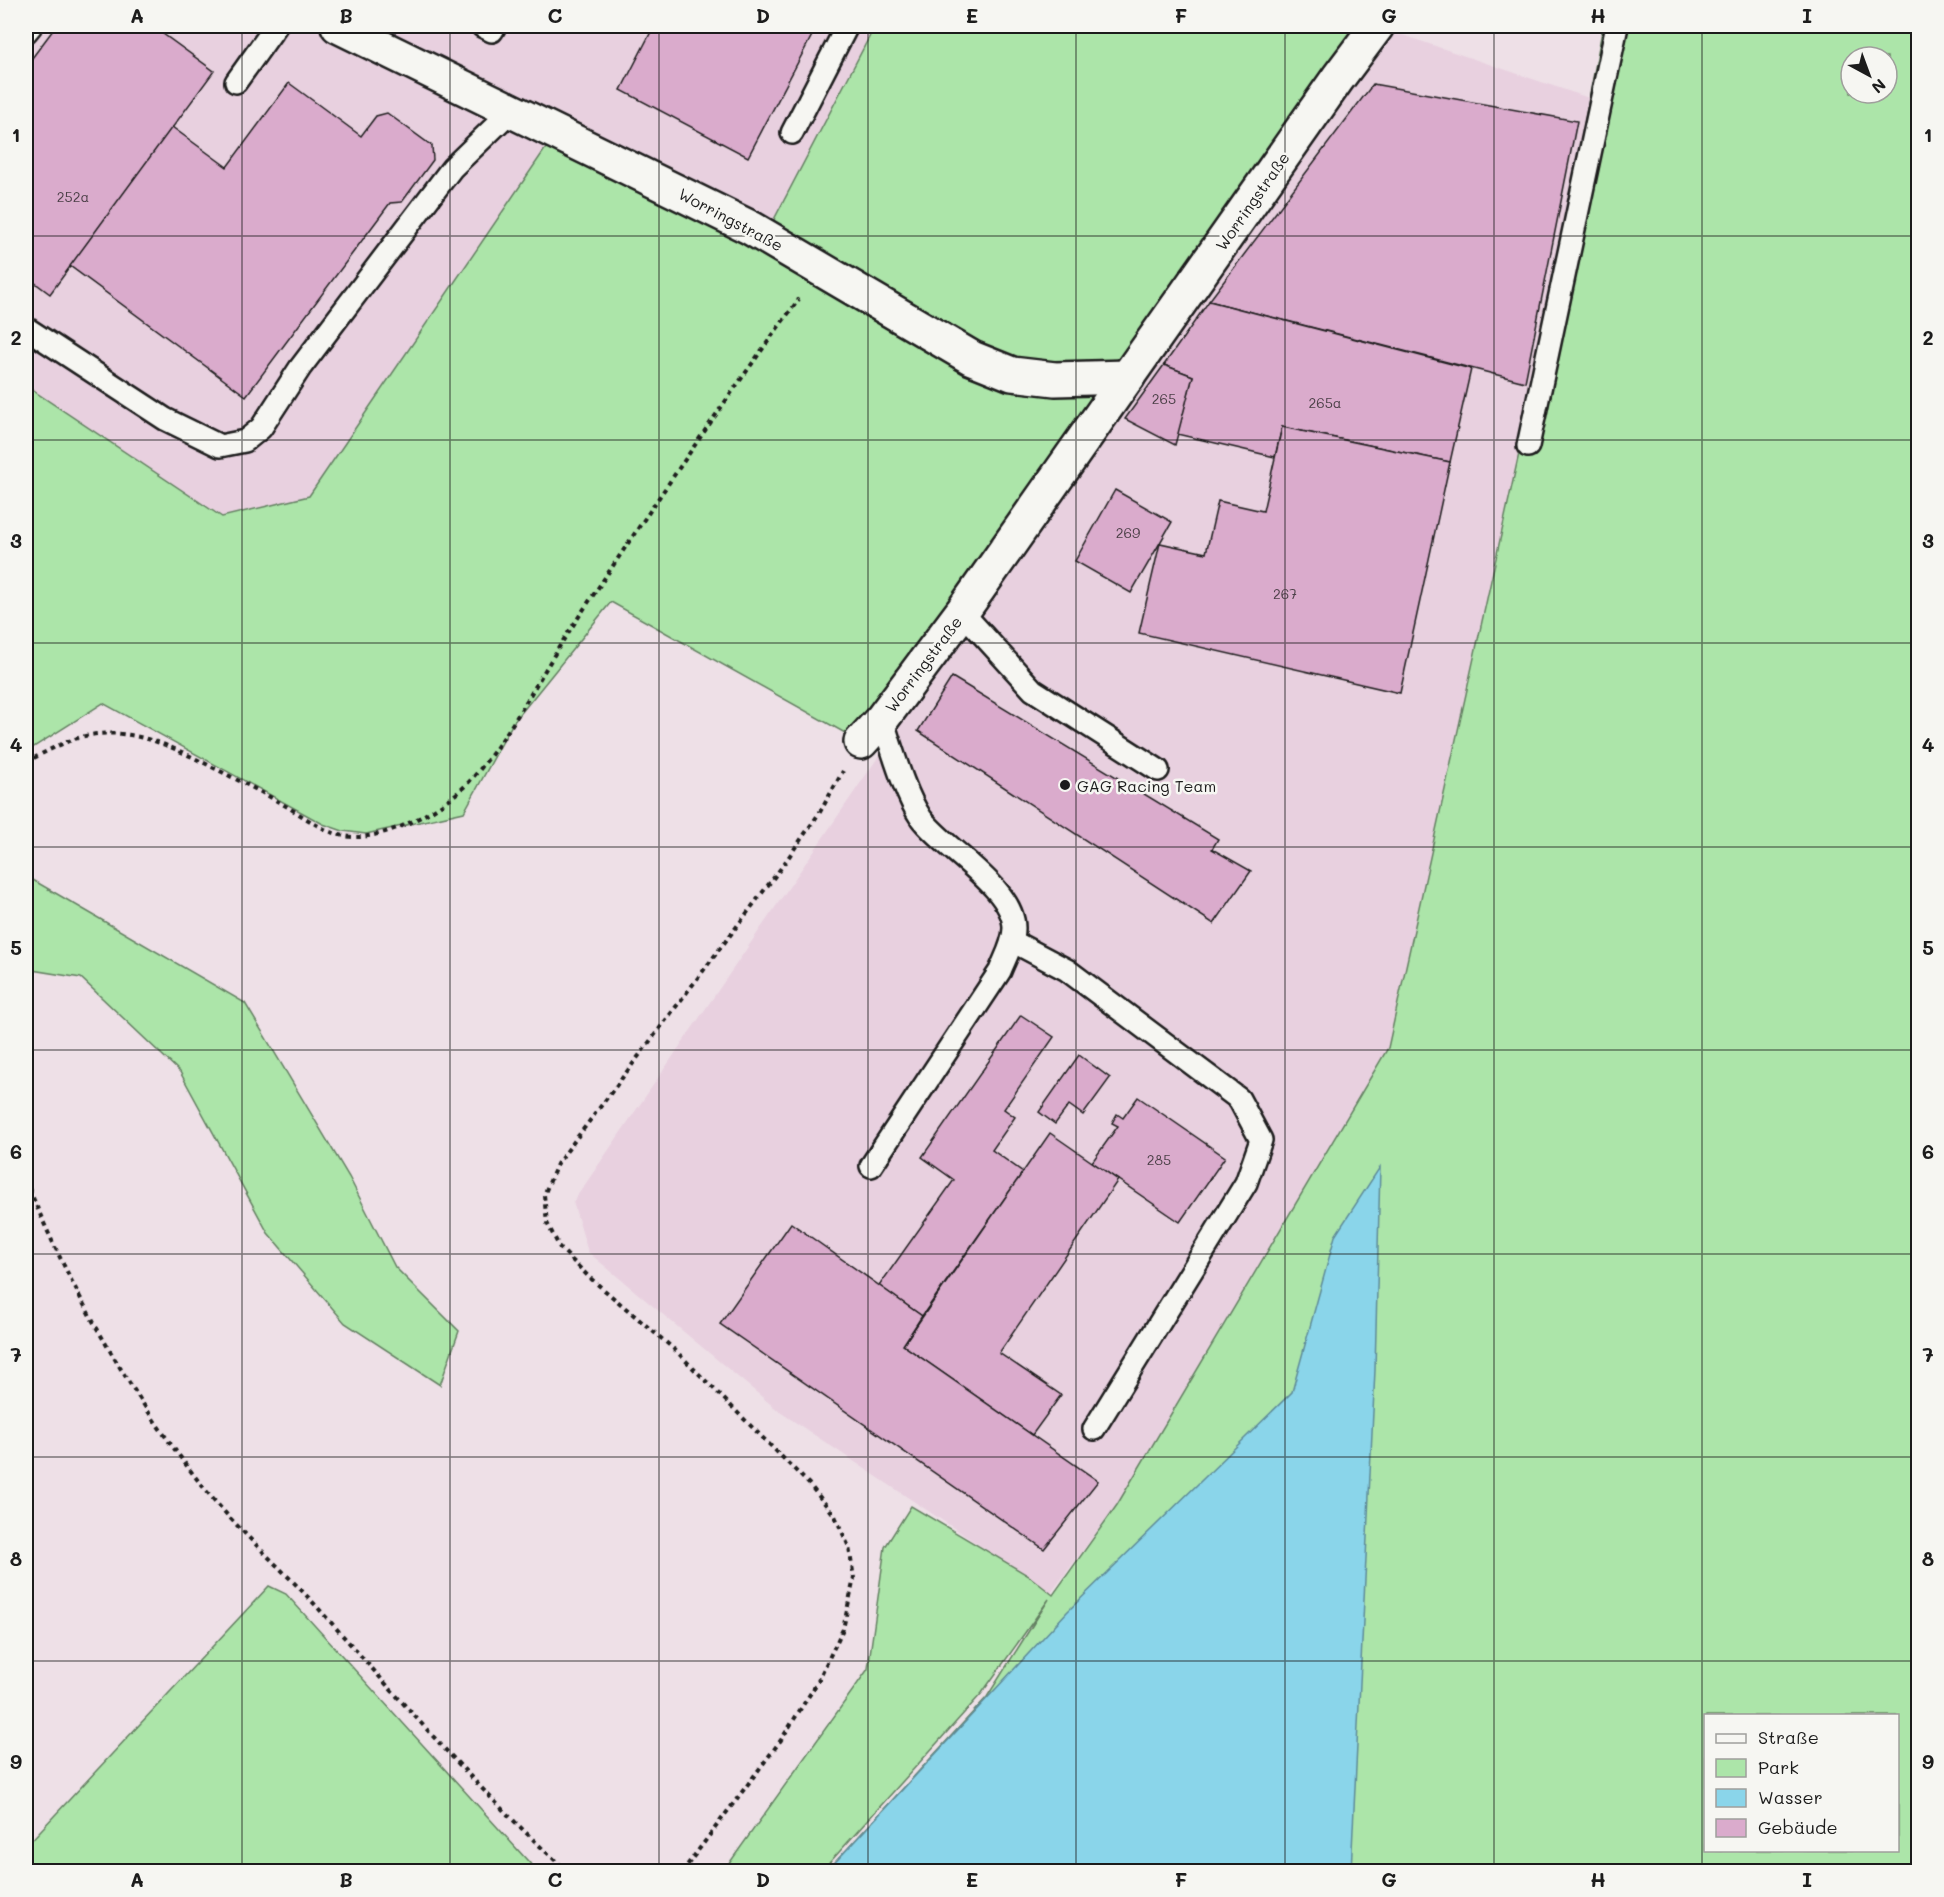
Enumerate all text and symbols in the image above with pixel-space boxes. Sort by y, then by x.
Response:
text: A [130,2,144,28]
text: B [339,2,353,28]
text: C [548,2,563,28]
text: D [756,2,770,28]
text: E [966,2,978,28]
text: F [1175,2,1188,28]
text: G [1381,2,1397,28]
text: H [1590,2,1606,28]
text: I [1802,2,1812,28]
north arrow [1839,45,1899,105]
text: N [1868,75,1891,99]
text: 1 [12,121,20,147]
text: 1 [1924,121,1932,147]
street label: Worringstraße [1210,148,1294,254]
street label: Worringstraße [675,183,787,255]
house number: 252a [57,187,89,206]
text: 2 [10,324,22,350]
text: 2 [1922,324,1934,350]
house number: 265 [1152,389,1176,408]
house number: 265a [1308,393,1342,412]
house number: 269 [1116,523,1140,542]
text: 3 [10,527,22,553]
text: 3 [1922,527,1934,553]
house number: 267 [1273,584,1297,603]
street label: Worringstraße [880,612,966,716]
text: 4 [10,731,23,757]
text: 4 [1922,731,1935,757]
place label: GAG Racing Team [1077,775,1216,796]
marker: GAG Racing Team [1058,778,1072,792]
text: 5 [10,934,22,960]
text: 5 [1922,934,1934,960]
text: 6 [10,1138,22,1164]
text: 6 [1922,1138,1934,1164]
house number: 285 [1147,1150,1171,1169]
text: 7 [10,1341,22,1367]
text: 7 [1922,1341,1934,1367]
text: 8 [10,1545,22,1571]
text: 8 [1922,1545,1934,1571]
legend [1704,1714,1899,1852]
text: Straße [1758,1725,1819,1749]
text: 9 [10,1748,22,1774]
text: 9 [1922,1748,1934,1774]
text: Park [1758,1755,1799,1779]
text: Wasser [1758,1785,1823,1809]
text: Gebäude [1758,1815,1838,1839]
text: A [130,1866,144,1892]
text: B [339,1866,353,1892]
text: C [548,1866,563,1892]
text: D [756,1866,770,1892]
text: E [966,1866,978,1892]
text: F [1175,1866,1188,1892]
text: G [1381,1866,1397,1892]
text: H [1590,1866,1606,1892]
text: I [1802,1866,1812,1892]

